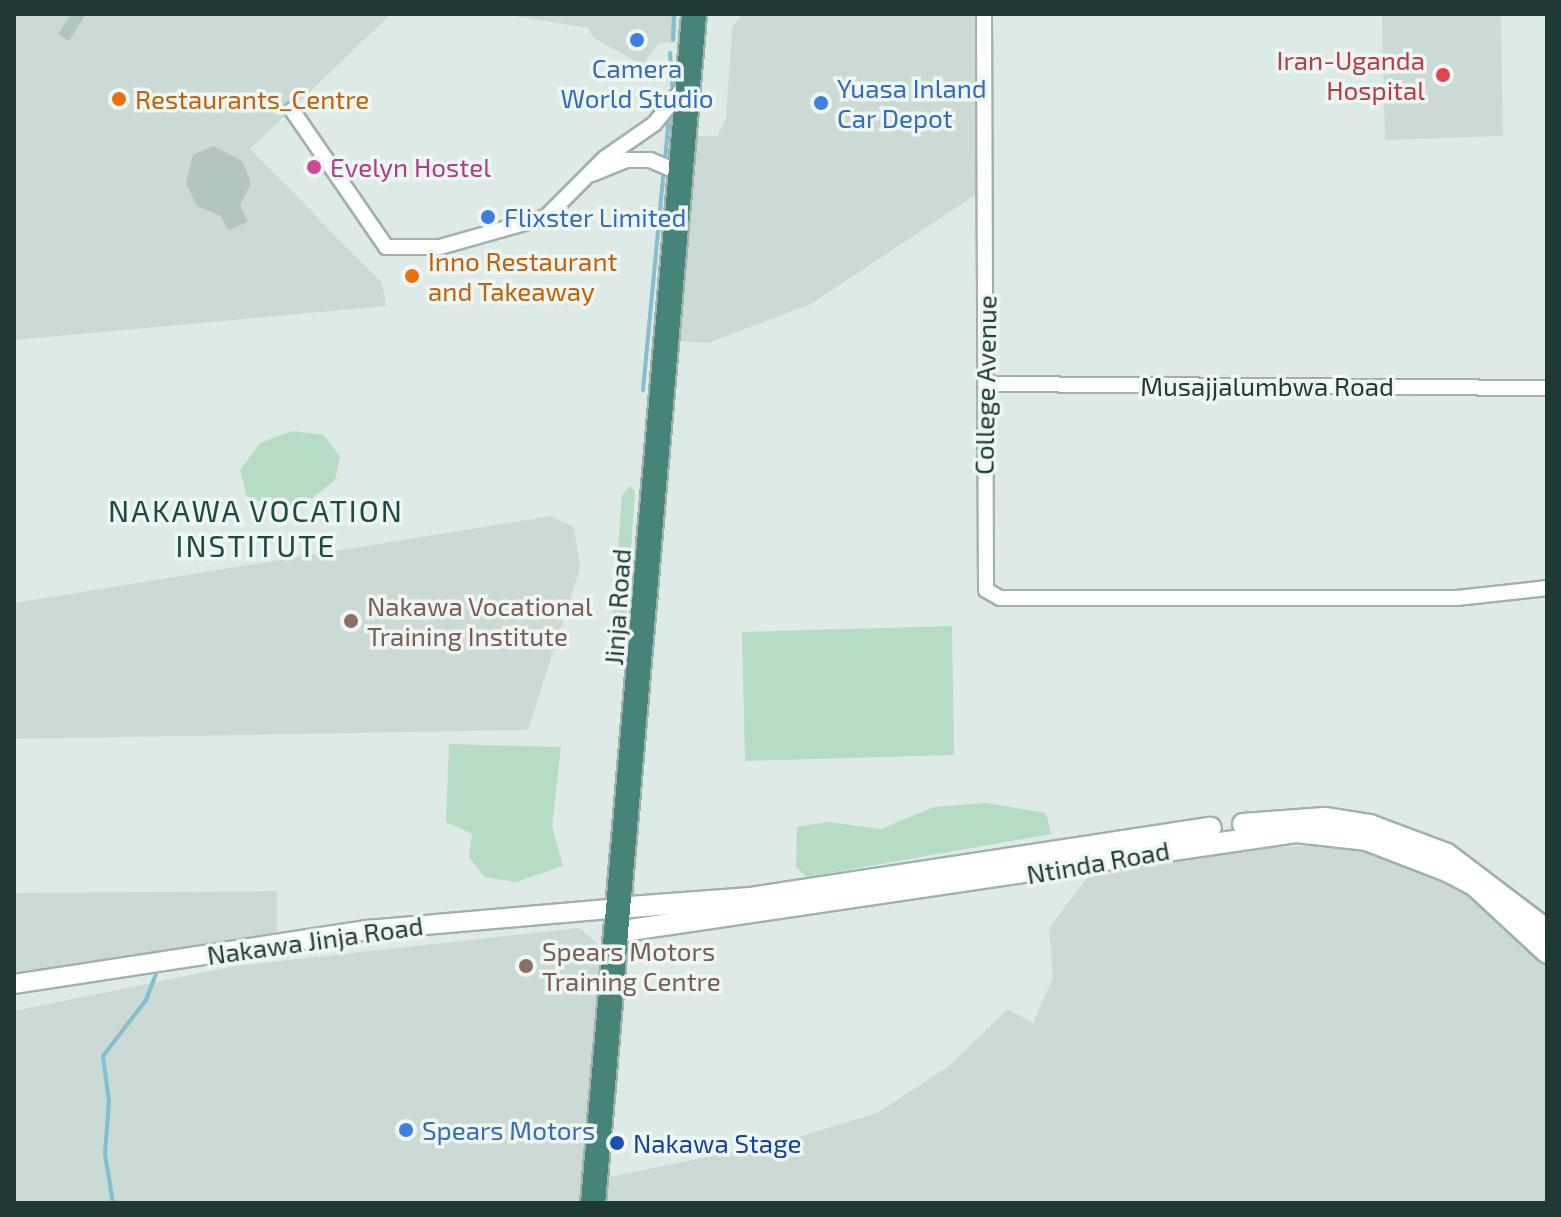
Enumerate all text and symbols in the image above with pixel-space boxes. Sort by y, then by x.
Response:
marker: Camera World Studio [628,31,646,49]
place label: Iran-Uganda Hospital [1277,44,1425,106]
place label: Camera World Studio [560,52,714,114]
marker: Iran-Uganda Hospital [1432,64,1454,86]
place label: Yuasa Inland Car Depot [837,72,987,134]
place label: Restaurants_Centre [135,83,369,115]
marker: Restaurants_Centre [110,90,128,108]
marker: Yuasa Inland Car Depot [812,94,830,112]
place label: Evelyn Hostel [330,151,491,183]
marker: Evelyn Hostel [305,158,323,176]
place label: Flixster Limited [504,201,687,233]
marker: Flixster Limited [479,208,497,226]
place label: Inno Restaurant and Takeaway [428,245,617,306]
marker: Inno Restaurant and Takeaway [403,267,421,285]
street label: College Avenue [968,295,1002,475]
street label: Musajjalumbwa Road [1140,370,1394,402]
district label: NAKAWA VOCATION INSTITUTE [107,492,405,562]
street label: Jinja Road [597,548,637,666]
place label: Nakawa Vocational Training Institute [367,590,593,652]
marker: Nakawa Vocational Training Institute [342,612,360,630]
street label: Ntinda Road [1024,834,1172,890]
street label: Nakawa Jinja Road [205,909,425,971]
place label: Spears Motors Training Centre [542,935,721,996]
marker: Spears Motors Training Centre [517,957,535,975]
place label: Spears Motors [422,1114,595,1146]
marker: Spears Motors [397,1121,415,1139]
place label: Nakawa Stage [633,1127,802,1159]
marker: Nakawa Stage [608,1134,626,1152]

